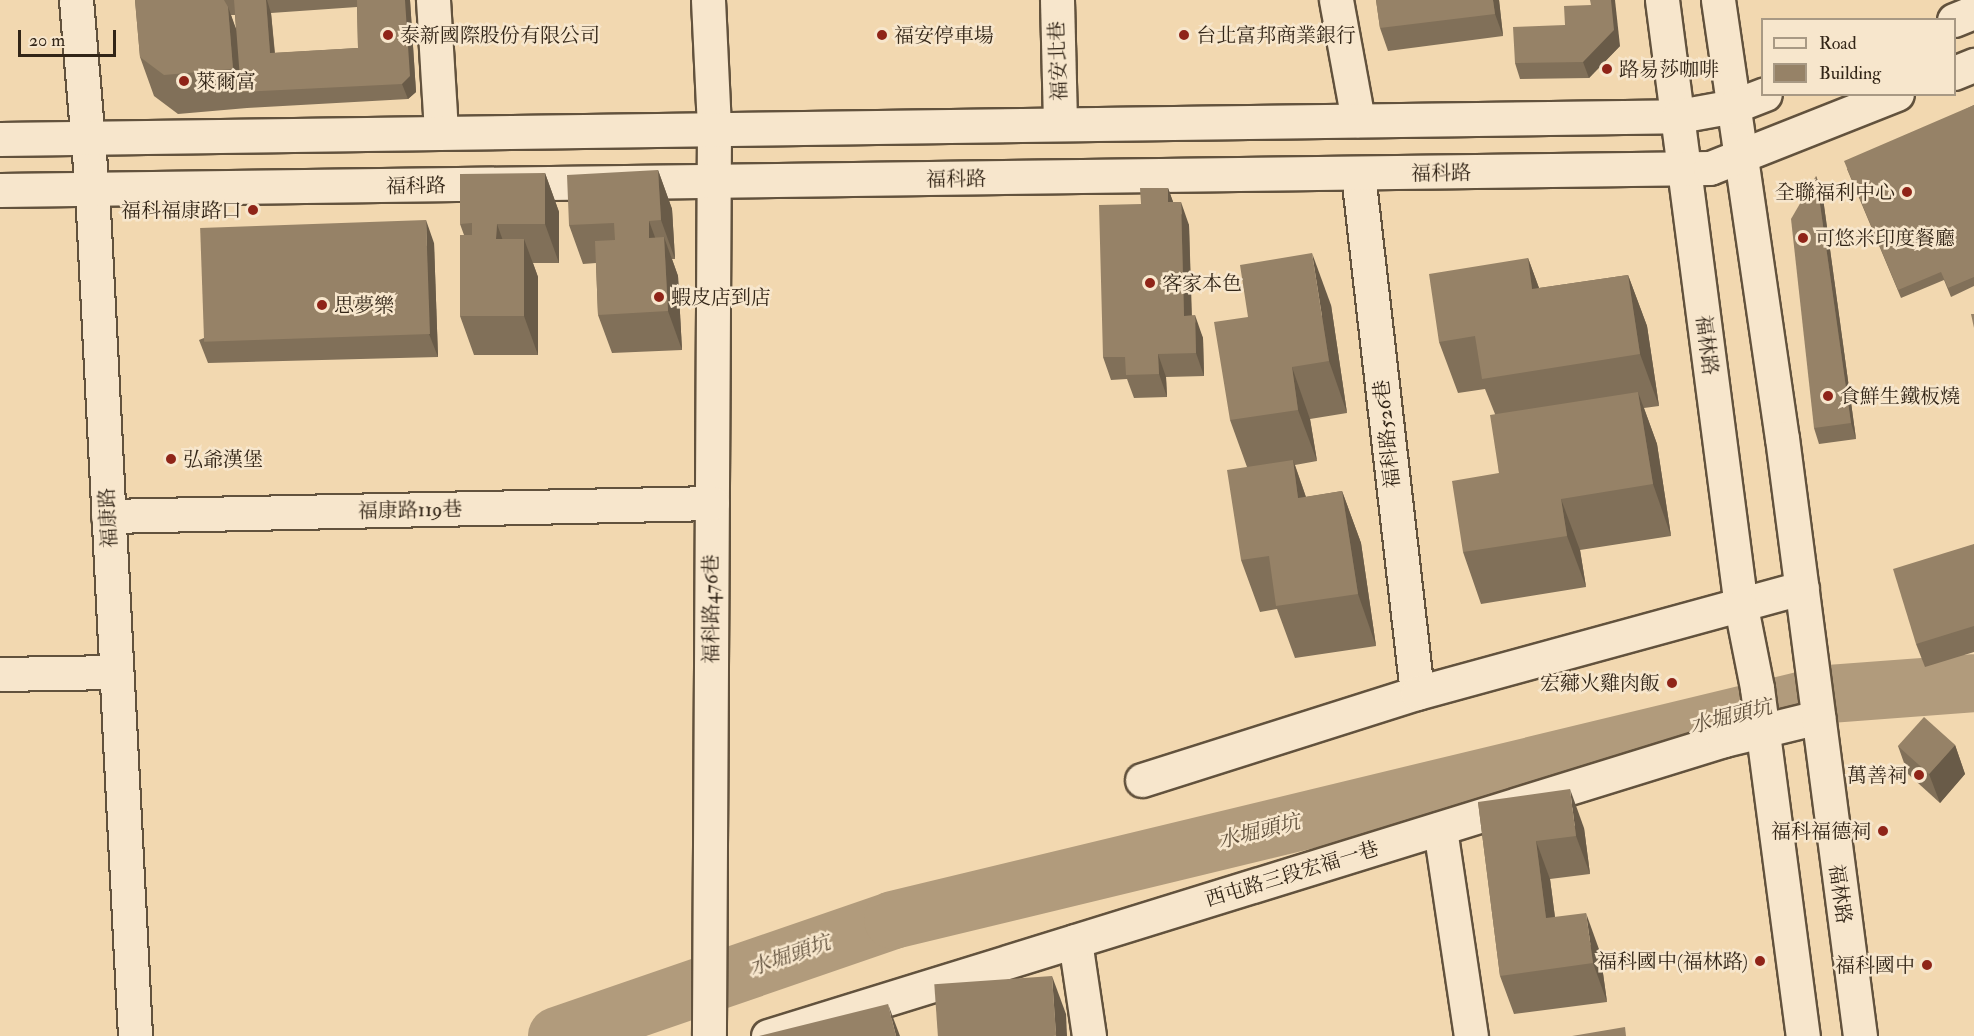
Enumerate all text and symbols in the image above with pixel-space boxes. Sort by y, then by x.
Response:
scale bar [21,18,118,56]
legend [1761,18,1956,96]
street label: 福安北巷 [1045,21,1071,101]
place label: 泰新國際股份有限公司 [400,23,600,47]
place label: 福安停車場 [894,23,994,47]
place label: 台北富邦商業銀行 [1196,23,1356,47]
marker: 泰新國際股份有限公司 [381,28,395,42]
marker: 福安停車場 [875,28,889,42]
marker: 台北富邦商業銀行 [1177,28,1191,42]
text: 20 m [29,29,65,52]
text: Road [1819,32,1857,55]
place label: 路易莎咖啡 [1619,57,1719,81]
marker: 路易莎咖啡 [1600,62,1614,76]
text: Building [1819,62,1881,85]
place label: 萊爾富 [196,69,256,93]
marker: 萊爾富 [177,74,191,88]
street label: 福科路 [1411,160,1471,186]
street label: 福科路 [926,166,986,192]
street label: 福科路 [386,173,446,199]
place label: 全聯福利中心 [1775,180,1895,204]
marker: 全聯福利中心 [1900,185,1914,199]
place label: 福科福康路口 [121,198,241,222]
marker: 福科福康路口 [246,203,260,217]
place label: 可悠米印度餐廳 [1815,226,1955,250]
marker: 可悠米印度餐廳 [1796,231,1810,245]
place label: 客家本色 [1162,271,1242,295]
marker: 客家本色 [1143,276,1157,290]
place label: 蝦皮店到店 [671,285,771,309]
marker: 蝦皮店到店 [652,290,666,304]
place label: 思夢樂 [334,293,394,317]
marker: 思夢樂 [315,298,329,312]
street label: 福林路 [1691,314,1723,376]
street label: 福科路526巷 [1369,379,1405,489]
place label: 食鮮生鐵板燒 [1840,384,1960,408]
marker: 食鮮生鐵板燒 [1821,389,1835,403]
place label: 弘爺漢堡 [183,447,263,471]
marker: 弘爺漢堡 [164,452,178,466]
street label: 福康路 [94,487,122,549]
street label: 福康路119巷 [358,497,462,523]
street label: 福科路476巷 [699,554,723,664]
place label: 宏薌火雞肉飯 [1540,671,1660,695]
marker: 宏薌火雞肉飯 [1665,676,1679,690]
water label: 水堀頭坑 [1687,695,1775,739]
place label: 萬善祠 [1847,763,1907,787]
marker: 萬善祠 [1912,768,1926,782]
water label: 水堀頭坑 [1215,810,1303,854]
place label: 福科福德祠 [1771,819,1871,843]
marker: 福科福德祠 [1876,824,1890,838]
street label: 西屯路三段宏福一巷 [1202,836,1382,912]
street label: 福林路 [1824,863,1856,925]
water label: 水堀頭坑 [746,930,834,982]
place label: 福科國中(福林路) [1597,949,1748,973]
place label: 福科國中 [1835,953,1915,977]
marker: 福科國中(福林路) [1753,954,1767,968]
marker: 福科國中 [1920,958,1934,972]

